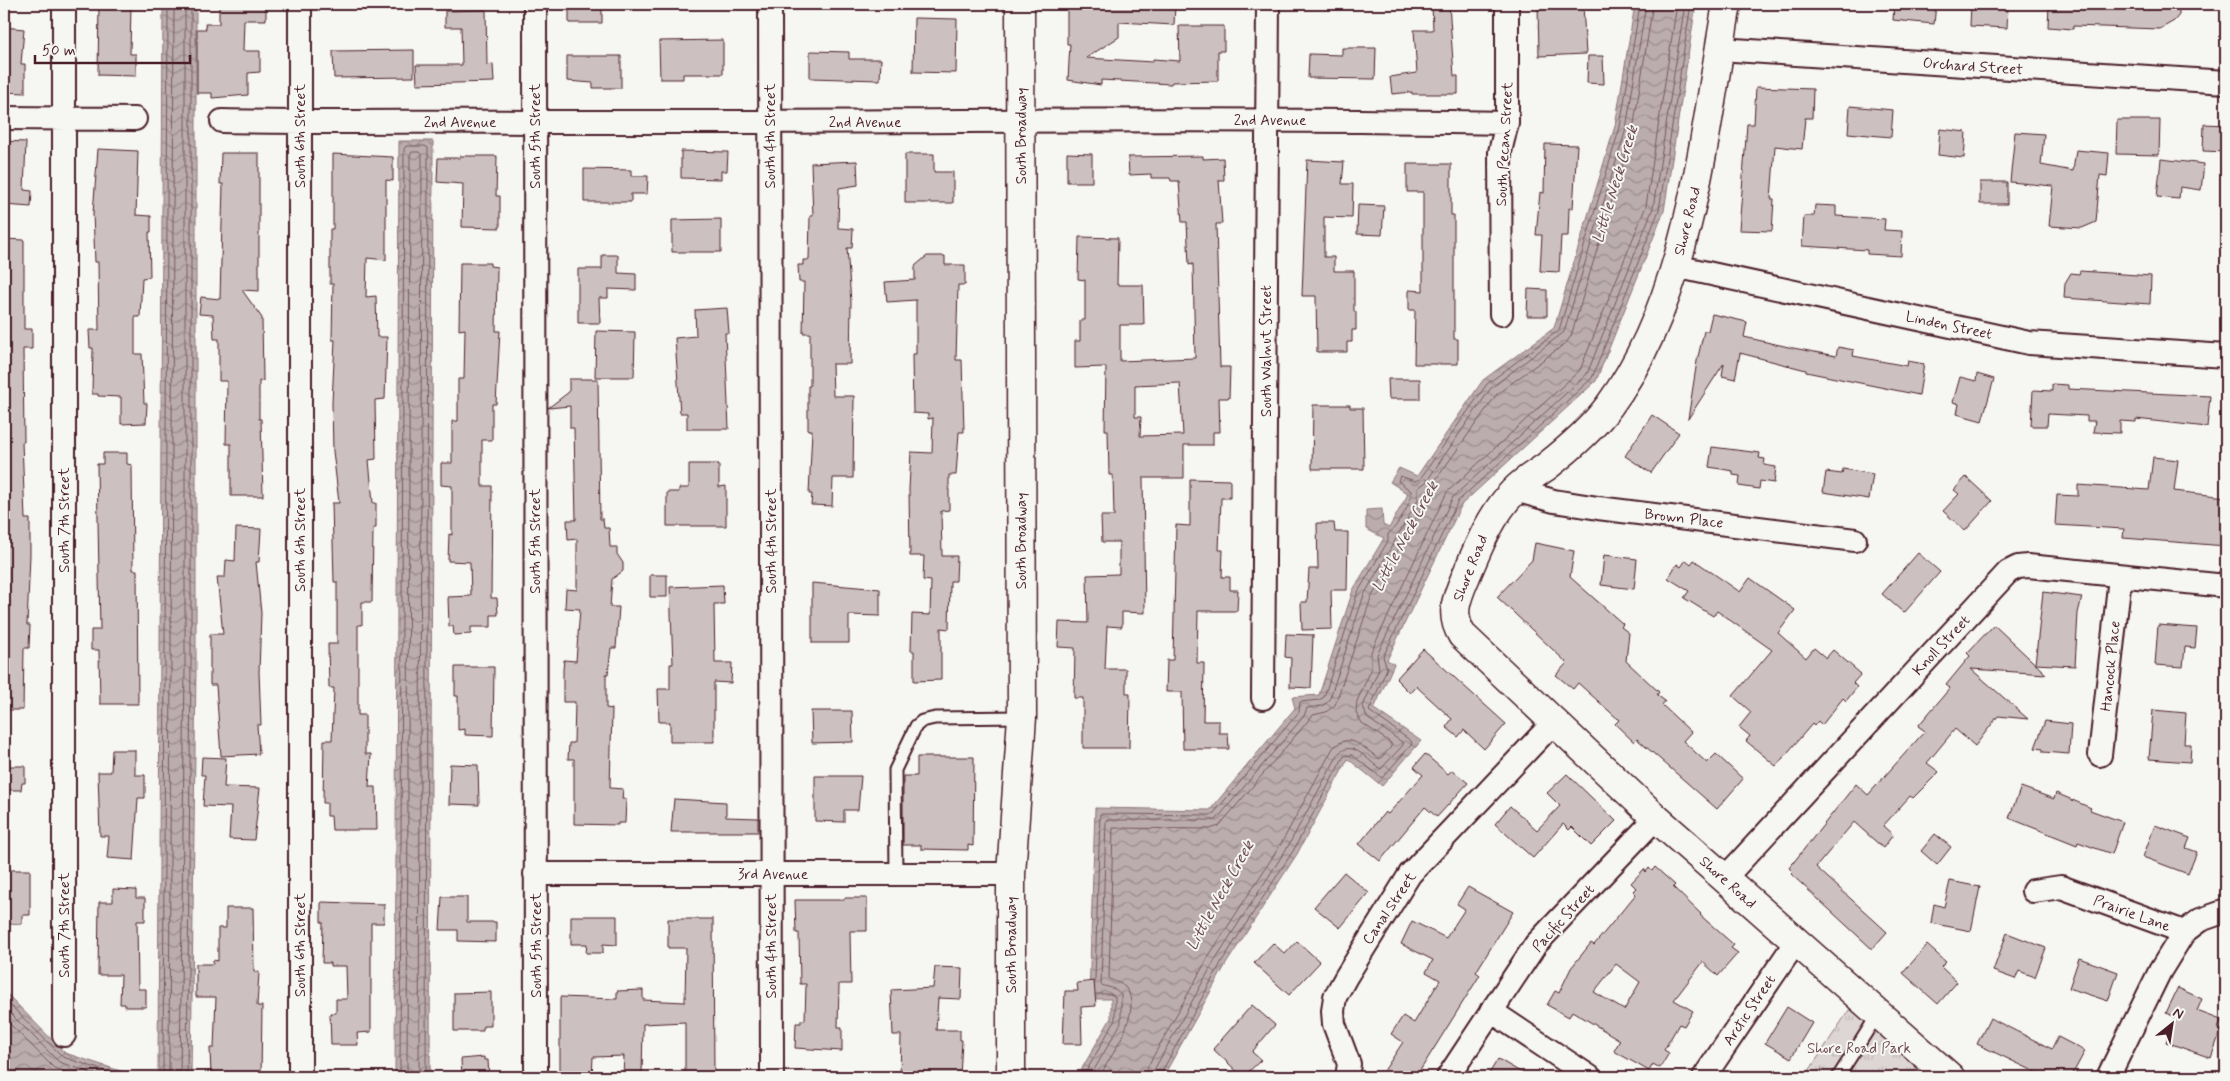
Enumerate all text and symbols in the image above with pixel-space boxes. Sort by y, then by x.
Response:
scale bar [35,32,190,64]
text: 50 m [42,41,76,61]
street label: Orchard Street [1922,54,2024,80]
street label: South Pecan Street [1492,81,1518,207]
street label: South 5th Street [526,83,546,189]
street label: South 4th Street [761,83,781,189]
street label: South 6th Street [291,84,311,188]
street label: South Broadway [1012,88,1032,184]
street label: 2nd Avenue [1234,111,1306,131]
street label: 2nd Avenue [424,113,496,133]
street label: 2nd Avenue [829,113,901,133]
water label: Little Neck Creek [1588,122,1644,246]
street label: Shore Road [1670,185,1706,258]
street label: South Walnut Street [1257,285,1277,417]
street label: Linden Street [1904,307,1994,345]
street label: South 7th Street [55,467,75,573]
water label: Little Neck Creek [1367,477,1444,595]
street label: South 6th Street [291,488,311,592]
street label: South 5th Street [526,488,546,594]
street label: South 4th Street [762,488,782,594]
street label: South Broadway [1012,493,1032,589]
street label: Brown Place [1643,504,1725,534]
street label: Shore Road [1449,532,1493,605]
street label: Knoll Street [1908,611,1975,680]
street label: Hancock Place [2096,620,2126,712]
water label: Little Neck Creek [1182,836,1260,954]
street label: Shore Road [1695,852,1760,914]
street label: 3rd Avenue [738,865,808,885]
street label: Canal Street [1358,868,1422,949]
street label: South 7th Street [55,872,75,978]
street label: Pacific Street [1528,880,1600,957]
street label: Prairie Lane [2090,891,2173,937]
street label: South 5th Street [527,892,547,998]
street label: South 6th Street [291,893,311,997]
street label: South 4th Street [762,893,782,999]
street label: South Broadway [1002,897,1022,993]
street label: Arctic Street [1719,971,1781,1050]
north arrow [2148,998,2198,1048]
text: N [2169,1003,2187,1024]
park label: Shore Road Park [1807,1039,1911,1059]

